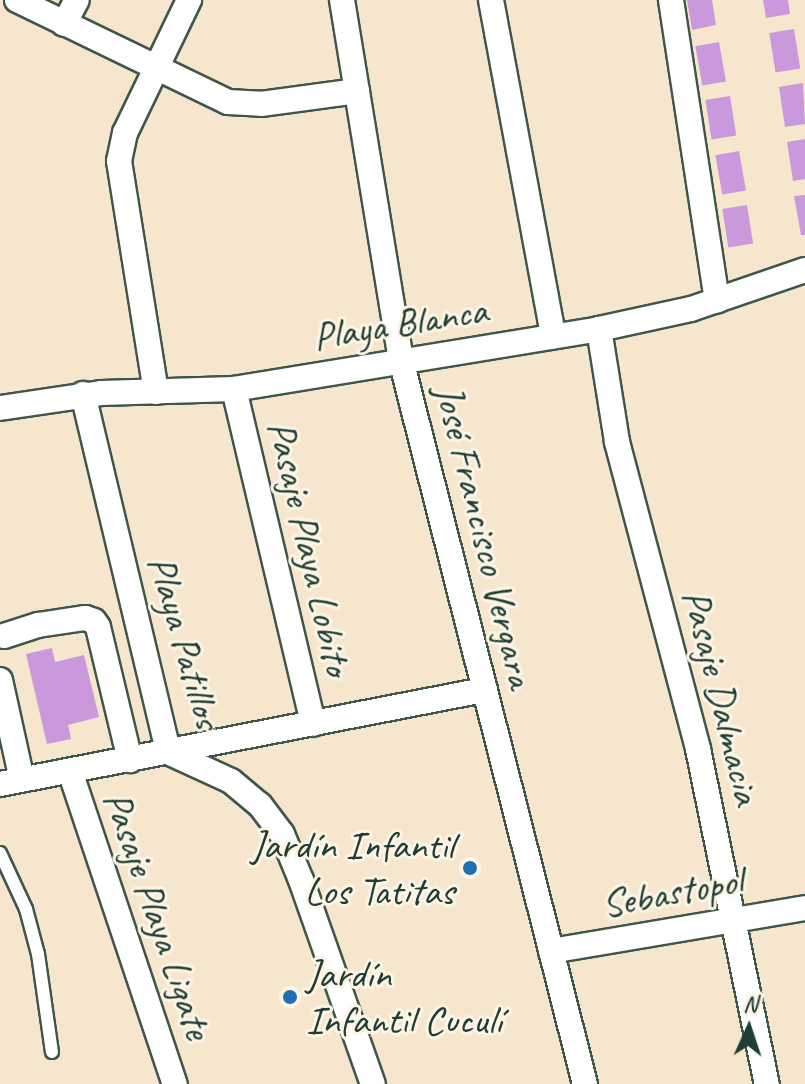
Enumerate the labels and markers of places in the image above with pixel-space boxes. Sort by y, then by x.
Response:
place label: Jardín Infantil Los Tatitas [251,821,454,915]
marker: Jardín Infantil Los Tatitas [461,859,479,877]
place label: Jardín Infantil Cuculí [306,950,500,1044]
marker: Jardín Infantil Cuculí [281,988,299,1006]

